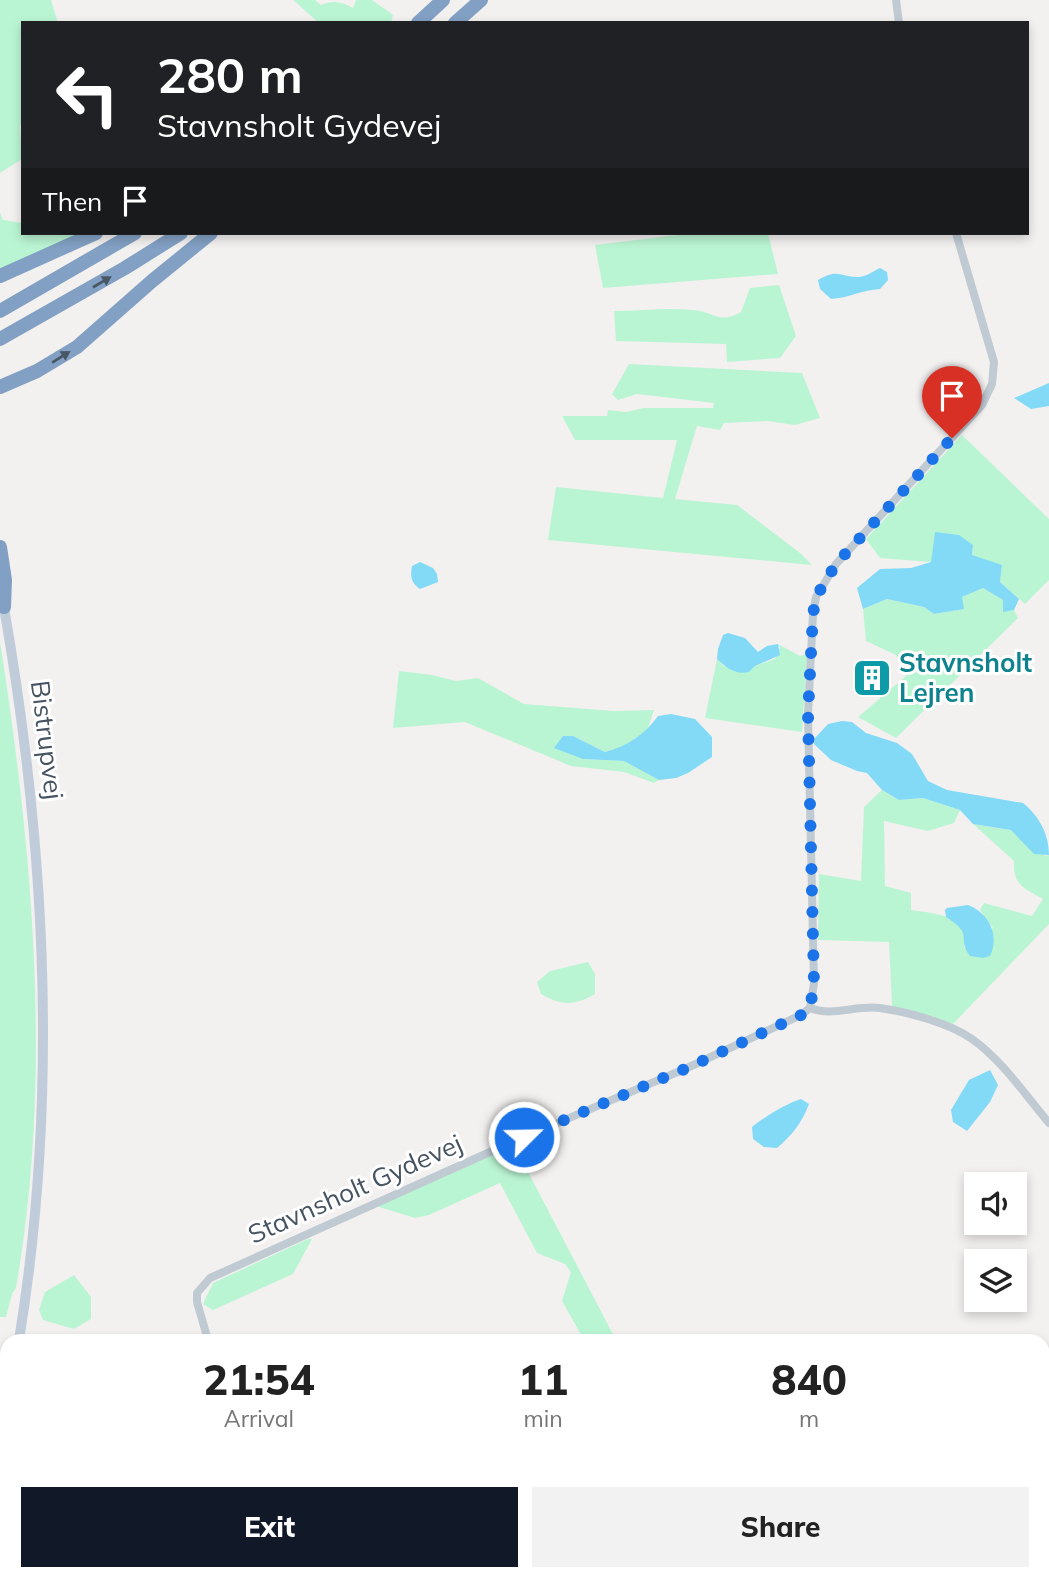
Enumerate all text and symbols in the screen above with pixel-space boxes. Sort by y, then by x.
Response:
text: 280 m [157,44,303,105]
icon: left [42,49,133,140]
text: Stavnsholt Gydevej [157,105,441,145]
icon: arrive [116,182,154,220]
text: Then [42,185,102,218]
one-way arrow [92,276,112,288]
one-way arrow [51,350,71,363]
pin [922,366,982,438]
icon: arrive [933,377,971,415]
place label: Stavnsholt Lejren [899,646,1032,709]
building icon: Stavnsholt Lejren [851,657,893,699]
street label: Bistrupvej [24,679,71,801]
position arrow [487,1100,561,1174]
street label: Stavnsholt Gydevej [243,1126,467,1251]
map controls [964,1172,1027,1312]
button: sound [964,1172,1027,1235]
button: layers [964,1249,1027,1312]
text: 21:54 [203,1353,315,1406]
text: 11 [518,1353,568,1406]
text: 840 [771,1353,847,1406]
text: Arrival [224,1404,294,1433]
text: min [523,1404,563,1433]
text: m [799,1404,819,1433]
button: Exit [21,1487,518,1567]
button: Share [532,1487,1029,1567]

